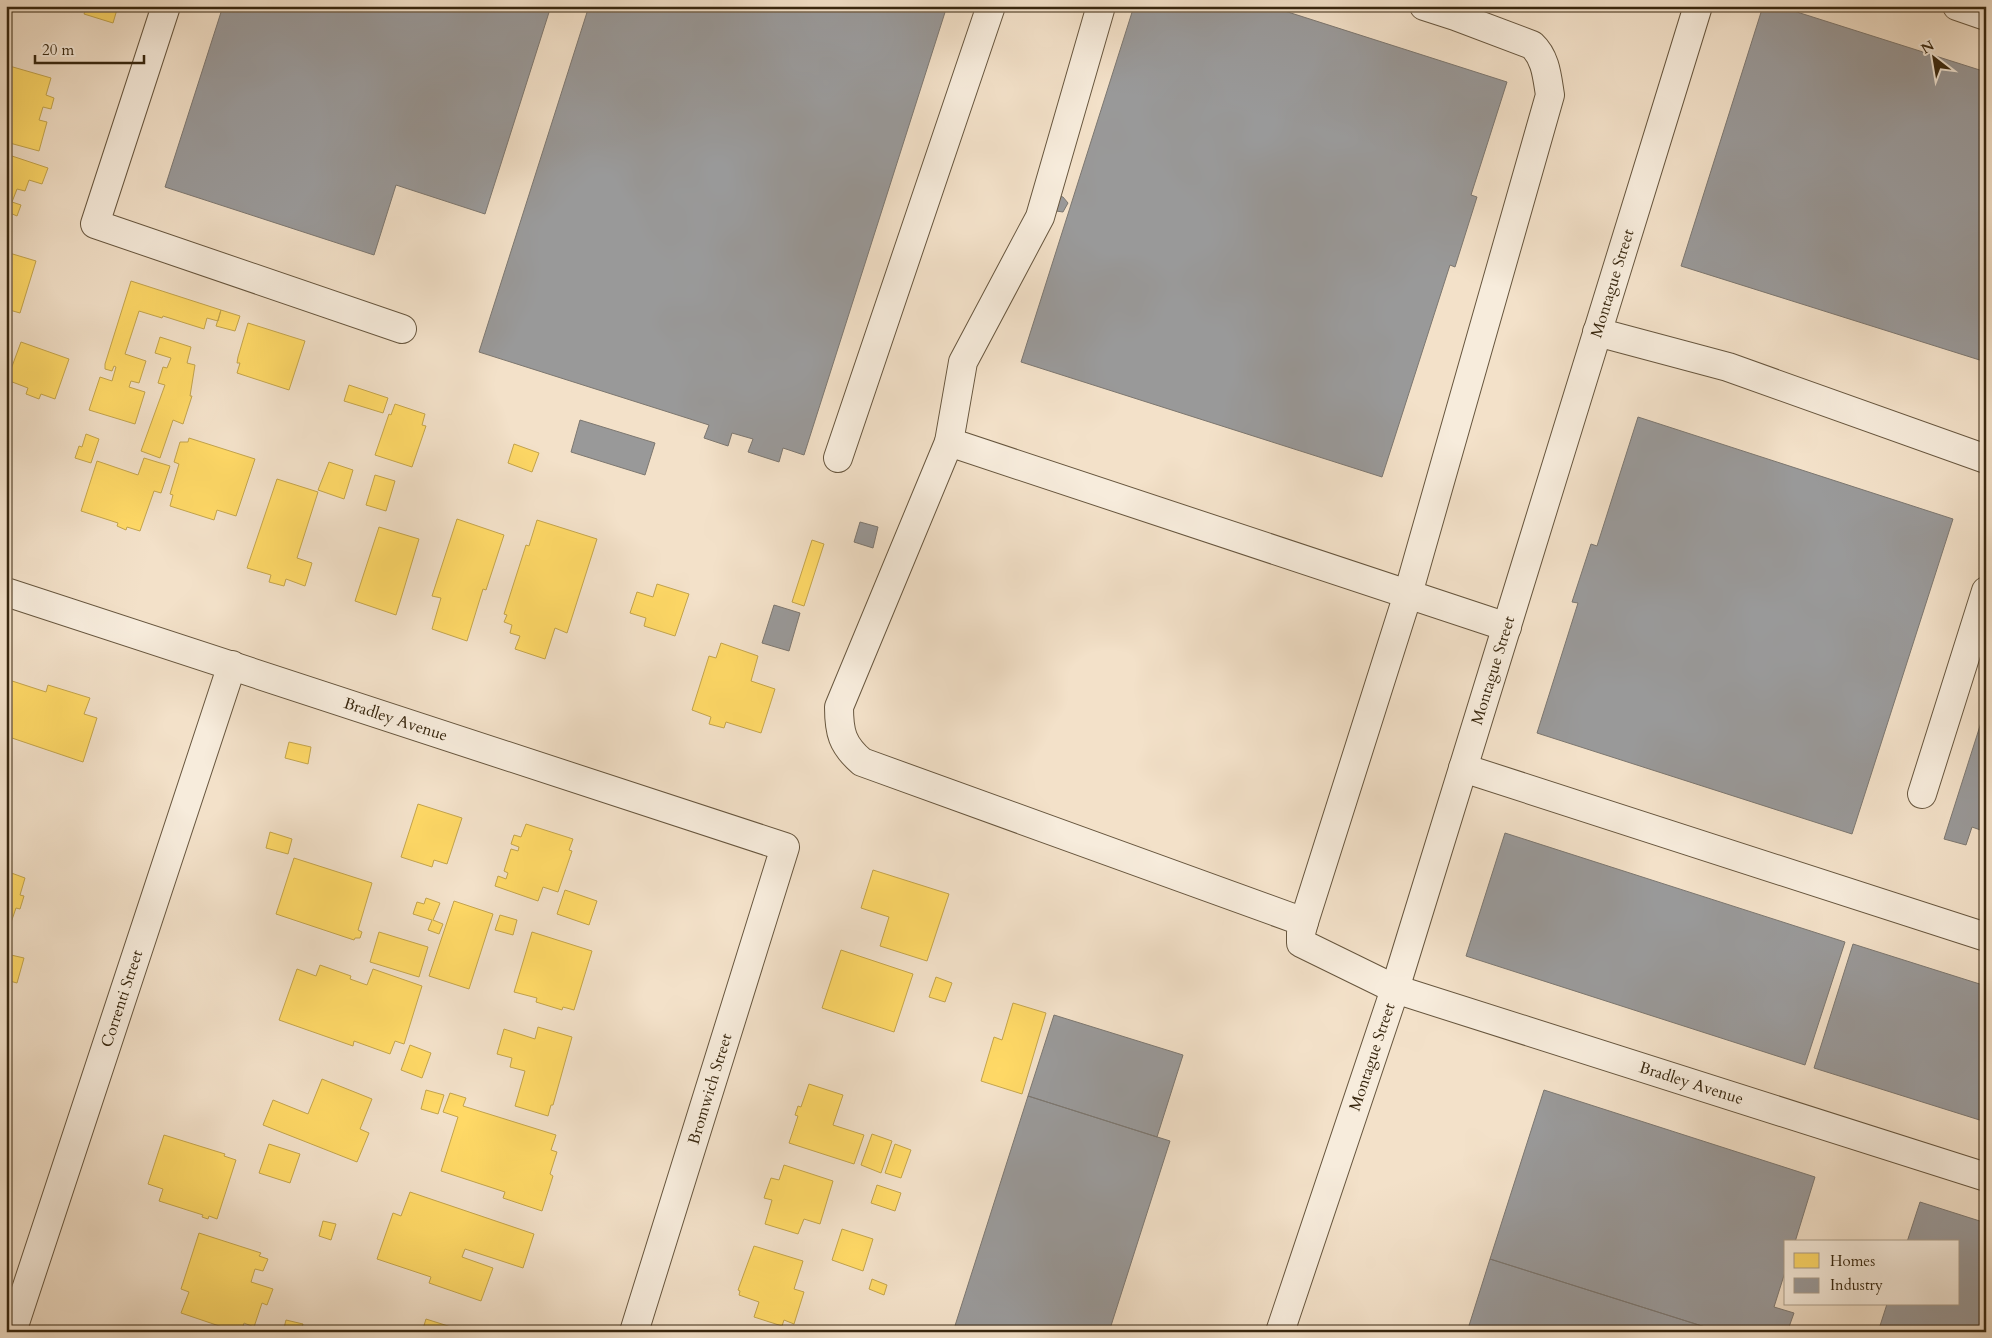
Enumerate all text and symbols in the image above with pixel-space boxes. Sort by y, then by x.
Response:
scale bar [35,32,144,64]
north arrow [1910,32,1960,82]
text: N [1917,36,1938,59]
text: 20 m [42,40,74,60]
street label: Montague Street [1585,226,1640,341]
street label: Montague Street [1466,613,1520,728]
street label: Bradley Avenue [341,692,450,747]
street label: Correnti Street [96,947,148,1050]
street label: Montague Street [1344,1000,1401,1114]
street label: Bromwich Street [683,1031,737,1147]
street label: Bradley Avenue [1636,1056,1746,1110]
legend [1784,1240,1960,1306]
text: Homes [1830,1251,1875,1271]
text: Industry [1830,1275,1883,1295]

